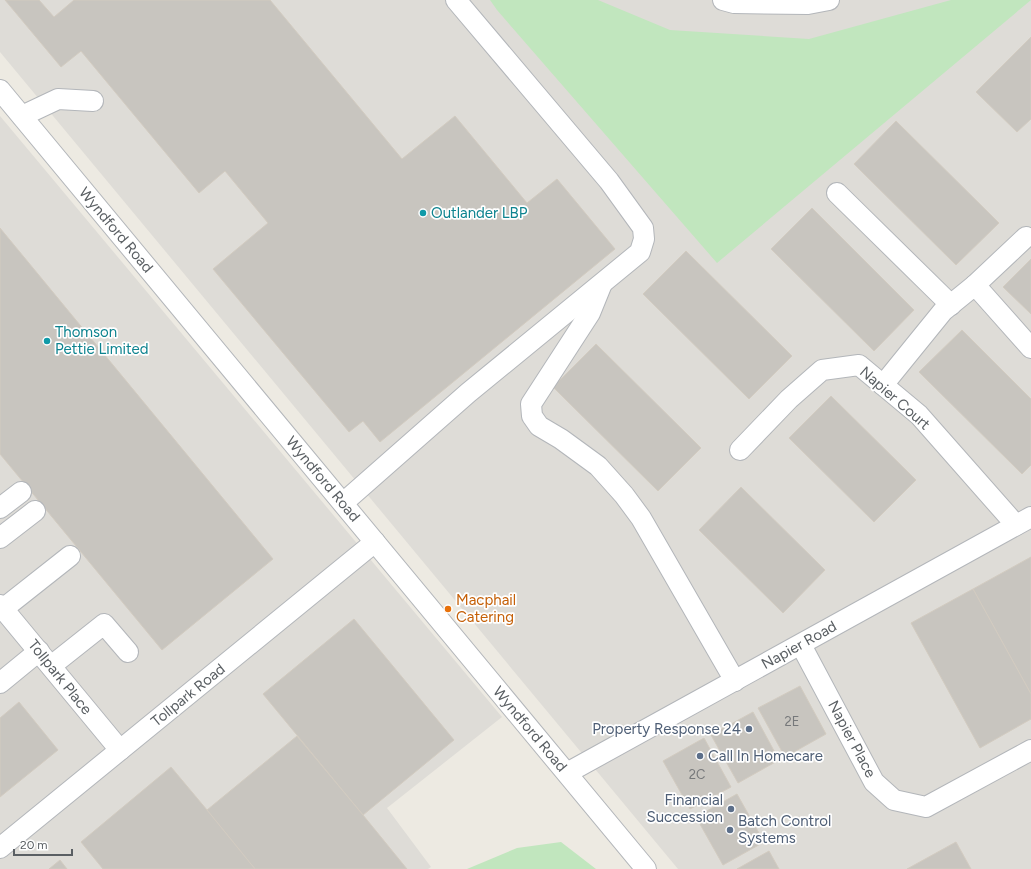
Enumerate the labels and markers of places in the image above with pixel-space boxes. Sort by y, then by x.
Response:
place label: Outlander LBP [431,204,528,222]
marker: Outlander LBP [418,208,428,218]
place label: Thomson Pettie Limited [55,323,149,358]
marker: Thomson Pettie Limited [42,336,52,346]
place label: Macphail Catering [456,591,516,626]
marker: Macphail Catering [443,604,453,614]
place label: Property Response 24 [592,720,741,738]
marker: Property Response 24 [744,724,754,734]
place label: Call In Homecare [708,747,823,765]
marker: Call In Homecare [695,751,705,761]
place label: Financial Succession [646,791,723,826]
marker: Financial Succession [726,804,736,814]
place label: Batch Control Systems [738,812,831,847]
marker: Batch Control Systems [725,825,735,835]

